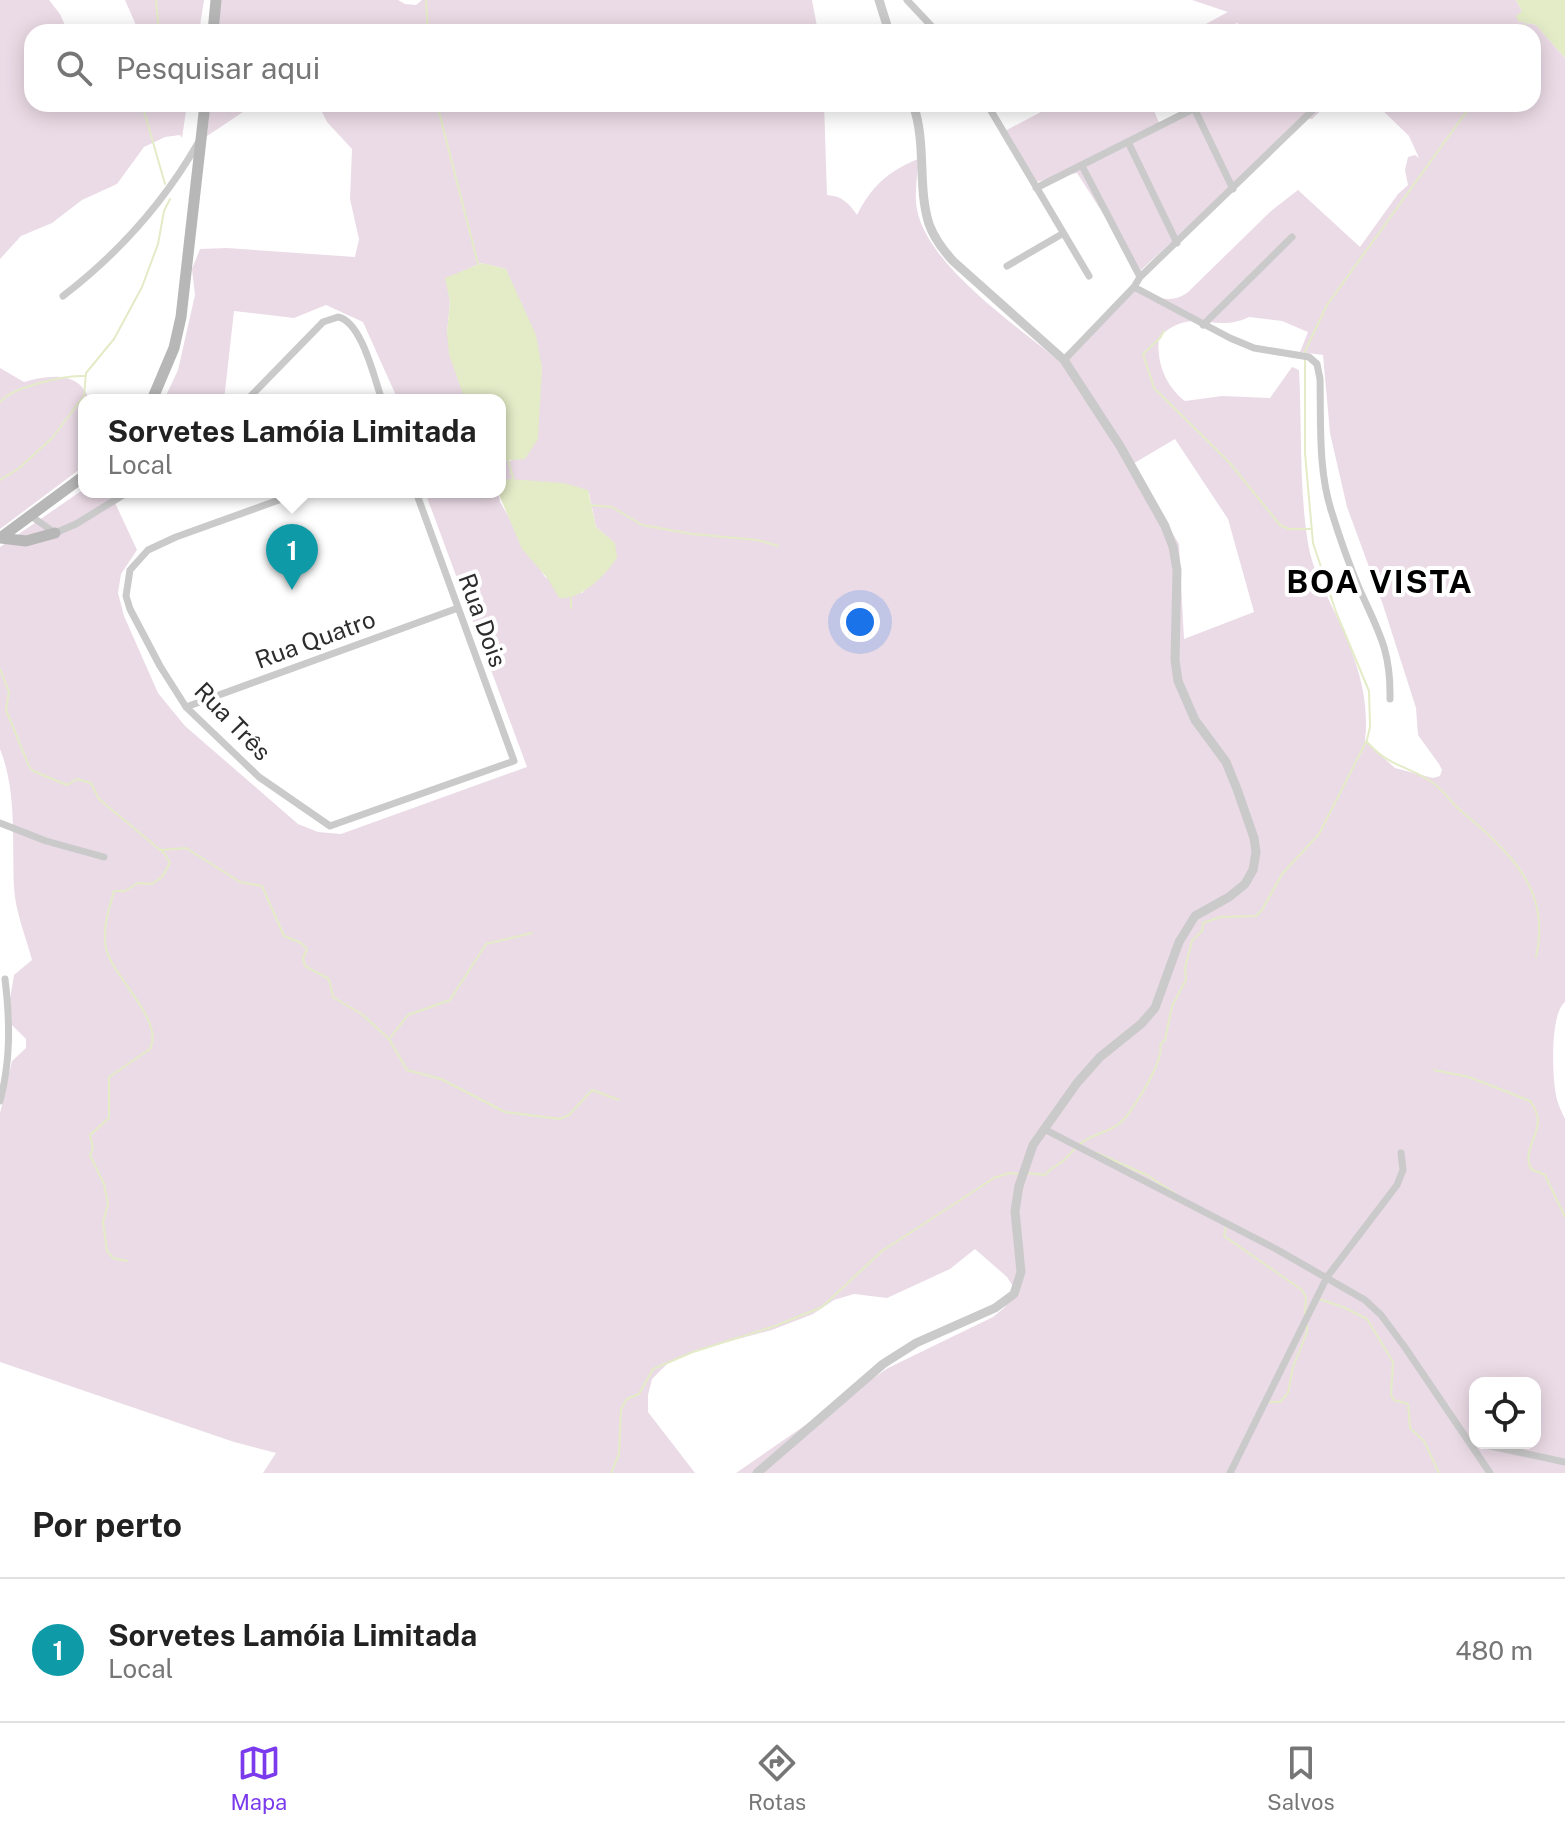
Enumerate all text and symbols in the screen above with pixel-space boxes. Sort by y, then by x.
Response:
search box [24,24,1541,112]
icon: search [52,46,96,90]
text: Pesquisar aqui [116,50,320,86]
popup [78,394,506,498]
text: Sorvetes Lamóia Limitada [107,413,477,449]
text: Local [107,449,173,480]
pin: 1 [266,524,318,590]
district label: BOA VISTA [1286,563,1474,600]
street label: Rua Dois [453,569,513,671]
your location [840,602,880,642]
street label: Rua Quatro [251,604,379,674]
street label: Rua Três [189,676,277,766]
map controls [1469,1377,1541,1449]
button: locate [1469,1377,1541,1449]
text: Por perto [32,1505,182,1545]
text: Sorvetes Lamóia Limitada [108,1617,477,1653]
text: 1 [52,1635,64,1666]
text: 480 m [1455,1635,1533,1666]
text: Local [108,1653,173,1684]
tab: Mapa [230,1741,287,1815]
tab: Rotas [748,1741,806,1815]
tab: Salvos [1267,1741,1335,1815]

